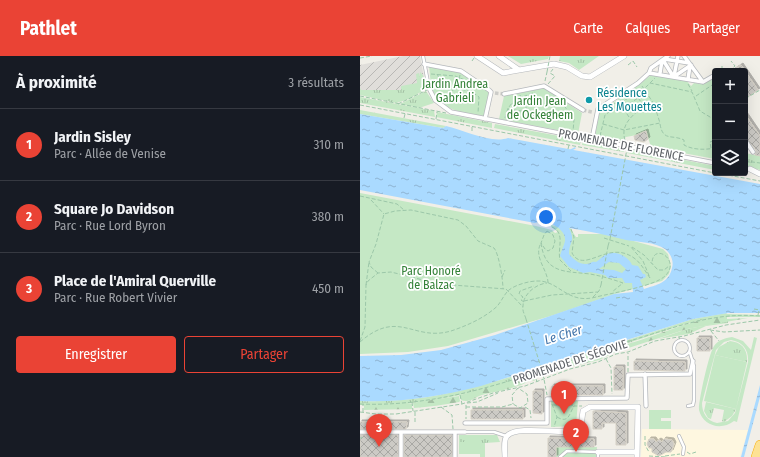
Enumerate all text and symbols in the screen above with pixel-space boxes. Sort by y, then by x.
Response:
text: Pathlet [20,17,77,40]
text: Carte [573,20,603,37]
text: Calques [625,20,670,37]
text: Partager [692,20,740,37]
map controls [712,68,748,176]
button: + [712,68,748,104]
text: À proximité [16,72,97,93]
text: 3 résultats [288,75,344,90]
park label: Jardin Andrea Gabrieli [422,77,488,105]
place label: Résidence Les Mouettes [597,86,662,114]
park label: Jardin Jean de Ockeghem [507,94,573,122]
marker: Résidence Les Mouettes [584,95,594,105]
button: − [712,104,748,140]
street label: PROMENADE DE FLORENCE [557,126,685,164]
text: Jardin Sisley [54,128,131,146]
text: 1 [26,137,32,152]
text: 310 m [314,137,344,152]
button: layers [712,140,748,176]
text: Parc · Allée de Venise [54,146,166,161]
text: Square Jo Davidson [54,200,174,218]
your location [536,207,556,227]
text: 2 [26,209,32,224]
text: 380 m [312,209,344,224]
text: Parc · Rue Lord Byron [54,218,166,233]
park label: Parc Honoré de Balzac [401,264,461,292]
text: Place de l'Amiral Querville [54,272,216,290]
text: 3 [26,281,32,296]
text: 450 m [312,281,344,296]
text: Parc · Rue Robert Vivier [54,290,177,305]
water label: Le Cher [543,322,584,347]
button: Enregistrer [16,336,176,373]
button: Partager [184,336,344,373]
street label: PROMENADE DE SÉGOVIE [511,336,629,387]
pin: 1 [551,381,577,414]
pin: 3 [366,414,392,447]
pin: 2 [563,419,589,452]

